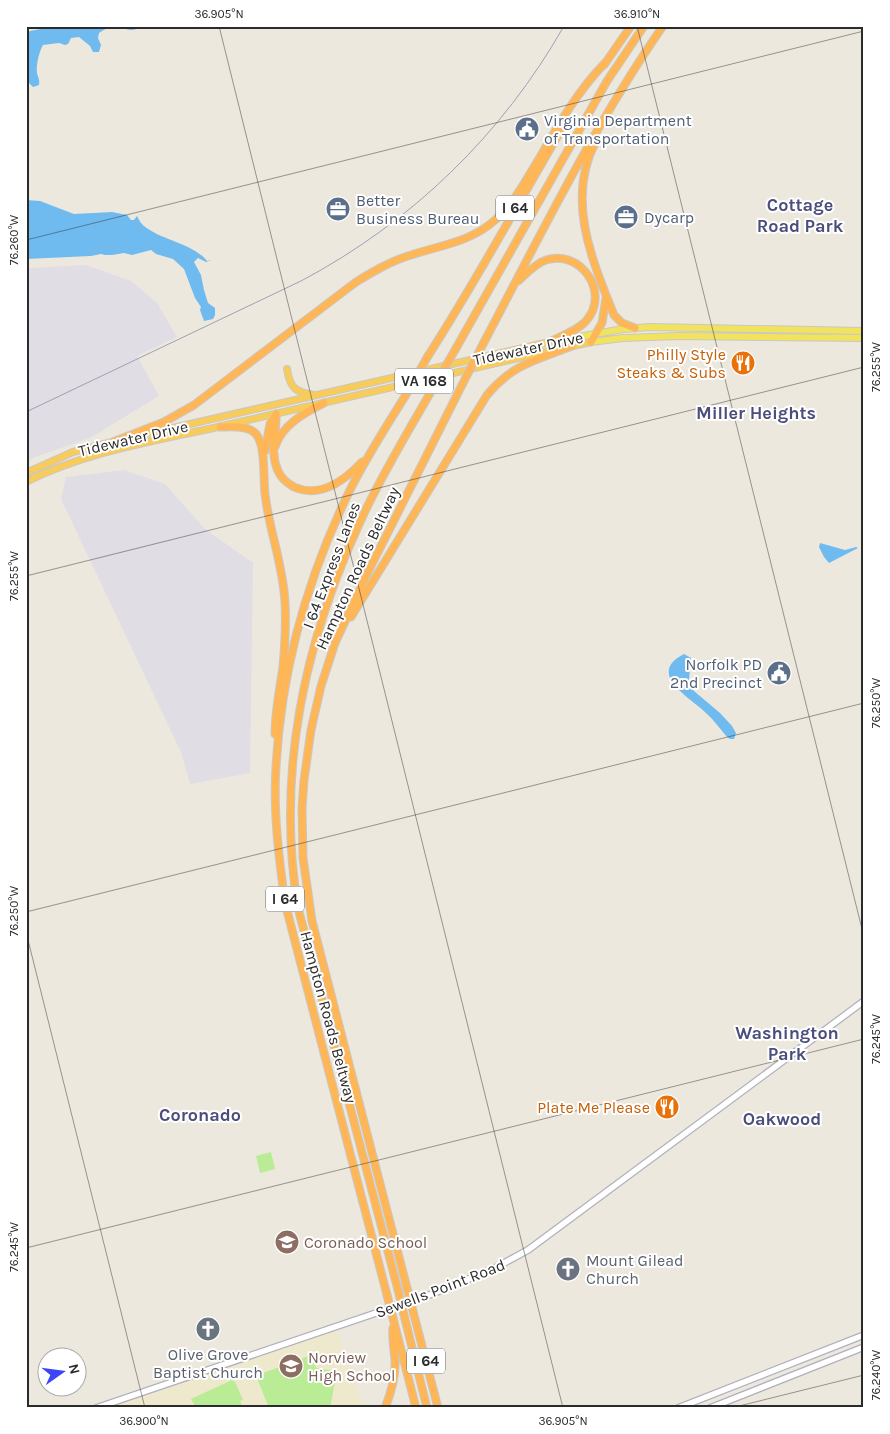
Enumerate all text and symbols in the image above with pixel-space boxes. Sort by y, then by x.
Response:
text: 36.905°N [194,7,244,21]
text: 36.910°N [614,7,660,21]
place label: Virginia Department of Transportation [544,111,692,148]
public building icon: Virginia Department of Transportation [514,116,540,142]
place label: Better Business Bureau [356,191,479,228]
district label: Cottage Road Park [757,194,844,237]
office icon: Better Business Bureau [325,196,351,222]
road number: I 64 [496,196,534,220]
office icon: Dycarp [613,204,639,230]
place label: Dycarp [644,208,694,227]
text: 76.260°W [7,215,21,265]
street label: Tidewater Drive [471,328,585,369]
text: 76.255°W [869,342,883,392]
place label: Philly Style Steaks & Subs [616,345,726,382]
restaurant icon: Philly Style Steaks & Subs [730,350,756,376]
road number: VA 168 [395,368,453,394]
district label: Miller Heights [696,402,816,424]
street label: Tidewater Drive [76,417,190,460]
street label: Hampton Roads Beltway [311,483,404,653]
street label: I 64 Express Lanes [299,499,364,631]
text: 76.255°W [7,551,21,601]
place label: Norfolk PD 2nd Precinct [670,655,762,692]
public building icon: Norfolk PD 2nd Precinct [766,660,792,686]
text: 76.250°W [869,678,883,728]
text: 76.250°W [7,886,21,936]
road number: I 64 [266,886,304,912]
street label: Hampton Roads Beltway [296,929,361,1106]
text: 76.245°W [869,1014,883,1064]
district label: Washington Park [735,1022,839,1065]
restaurant icon: Plate Me Please [654,1094,680,1120]
place label: Plate Me Please [537,1098,650,1117]
district label: Coronado [159,1104,241,1126]
district label: Oakwood [743,1108,821,1130]
text: 76.245°W [7,1222,21,1272]
school or university icon: Coronado School [274,1229,300,1255]
place label: Coronado School [304,1233,427,1252]
place label: Mount Gilead Church [586,1251,684,1288]
street label: Sewells Point Road [373,1255,508,1322]
church icon: Mount Gilead Church [555,1256,581,1282]
church icon: Olive Grove Baptist Church [195,1316,221,1342]
place label: Olive Grove Baptist Church [153,1345,263,1382]
north arrow [38,1346,88,1396]
place label: Norview High School [308,1348,396,1385]
road number: I 64 [407,1348,445,1374]
text: 76.240°W [869,1350,883,1400]
school or university icon: Norview High School [278,1353,304,1379]
text: N [65,1362,84,1376]
text: 36.900°N [119,1414,169,1428]
text: 36.905°N [538,1414,588,1428]

